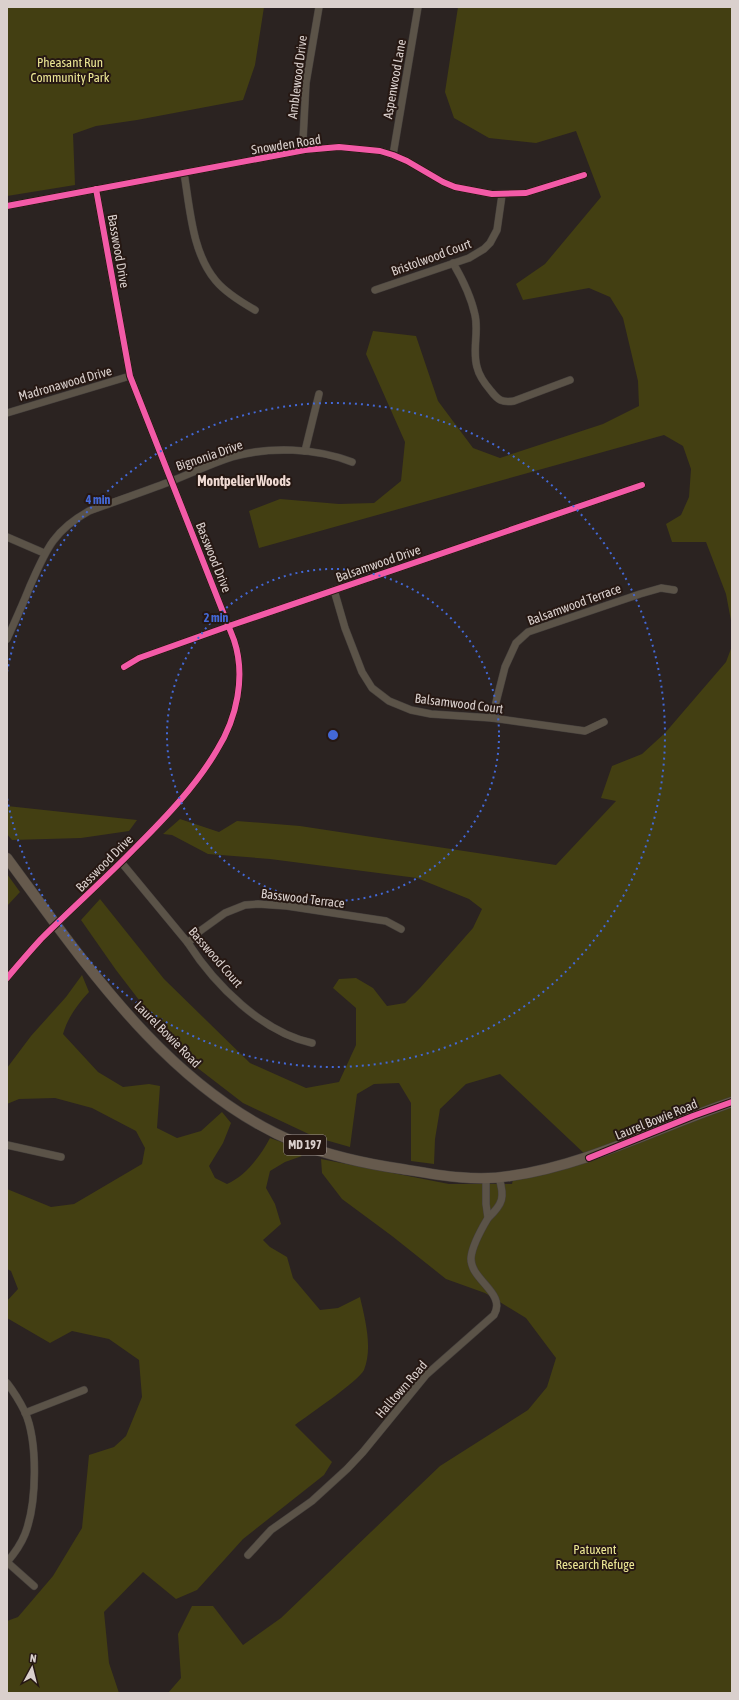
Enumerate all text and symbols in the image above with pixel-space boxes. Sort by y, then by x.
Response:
street label: Amblewood Drive [285,34,310,120]
street label: Aspenwood Lane [380,38,409,120]
park label: Pheasant Run Community Park [31,55,110,85]
street label: Snowden Road [250,132,322,157]
street label: Basswood Drive [105,213,132,289]
street label: Bristolwood Court [389,236,473,279]
street label: Madronawood Drive [17,363,114,404]
street label: Bignonia Drive [174,437,245,474]
district label: Montpelier Woods [197,473,291,489]
text: 4 min [85,493,110,507]
street label: Basswood Drive [193,520,234,595]
street label: Balsamwood Drive [334,542,423,585]
street label: Balsamwood Terrace [525,581,623,628]
text: 2 min [204,611,228,625]
street label: Balsamwood Court [414,691,504,716]
centre of rings [326,728,340,742]
street label: Basswood Drive [73,832,136,895]
street label: Basswood Terrace [260,886,346,911]
street label: Basswood Court [185,924,246,991]
street label: Laurel Bowie Road [131,998,204,1071]
street label: Laurel Bowie Road [613,1096,700,1143]
road number: MD 197 [284,1135,326,1155]
street label: Halltown Road [373,1358,430,1421]
park label: Patuxent Research Refuge [555,1542,635,1572]
north arrow [12,1648,52,1688]
text: N [29,1652,37,1664]

